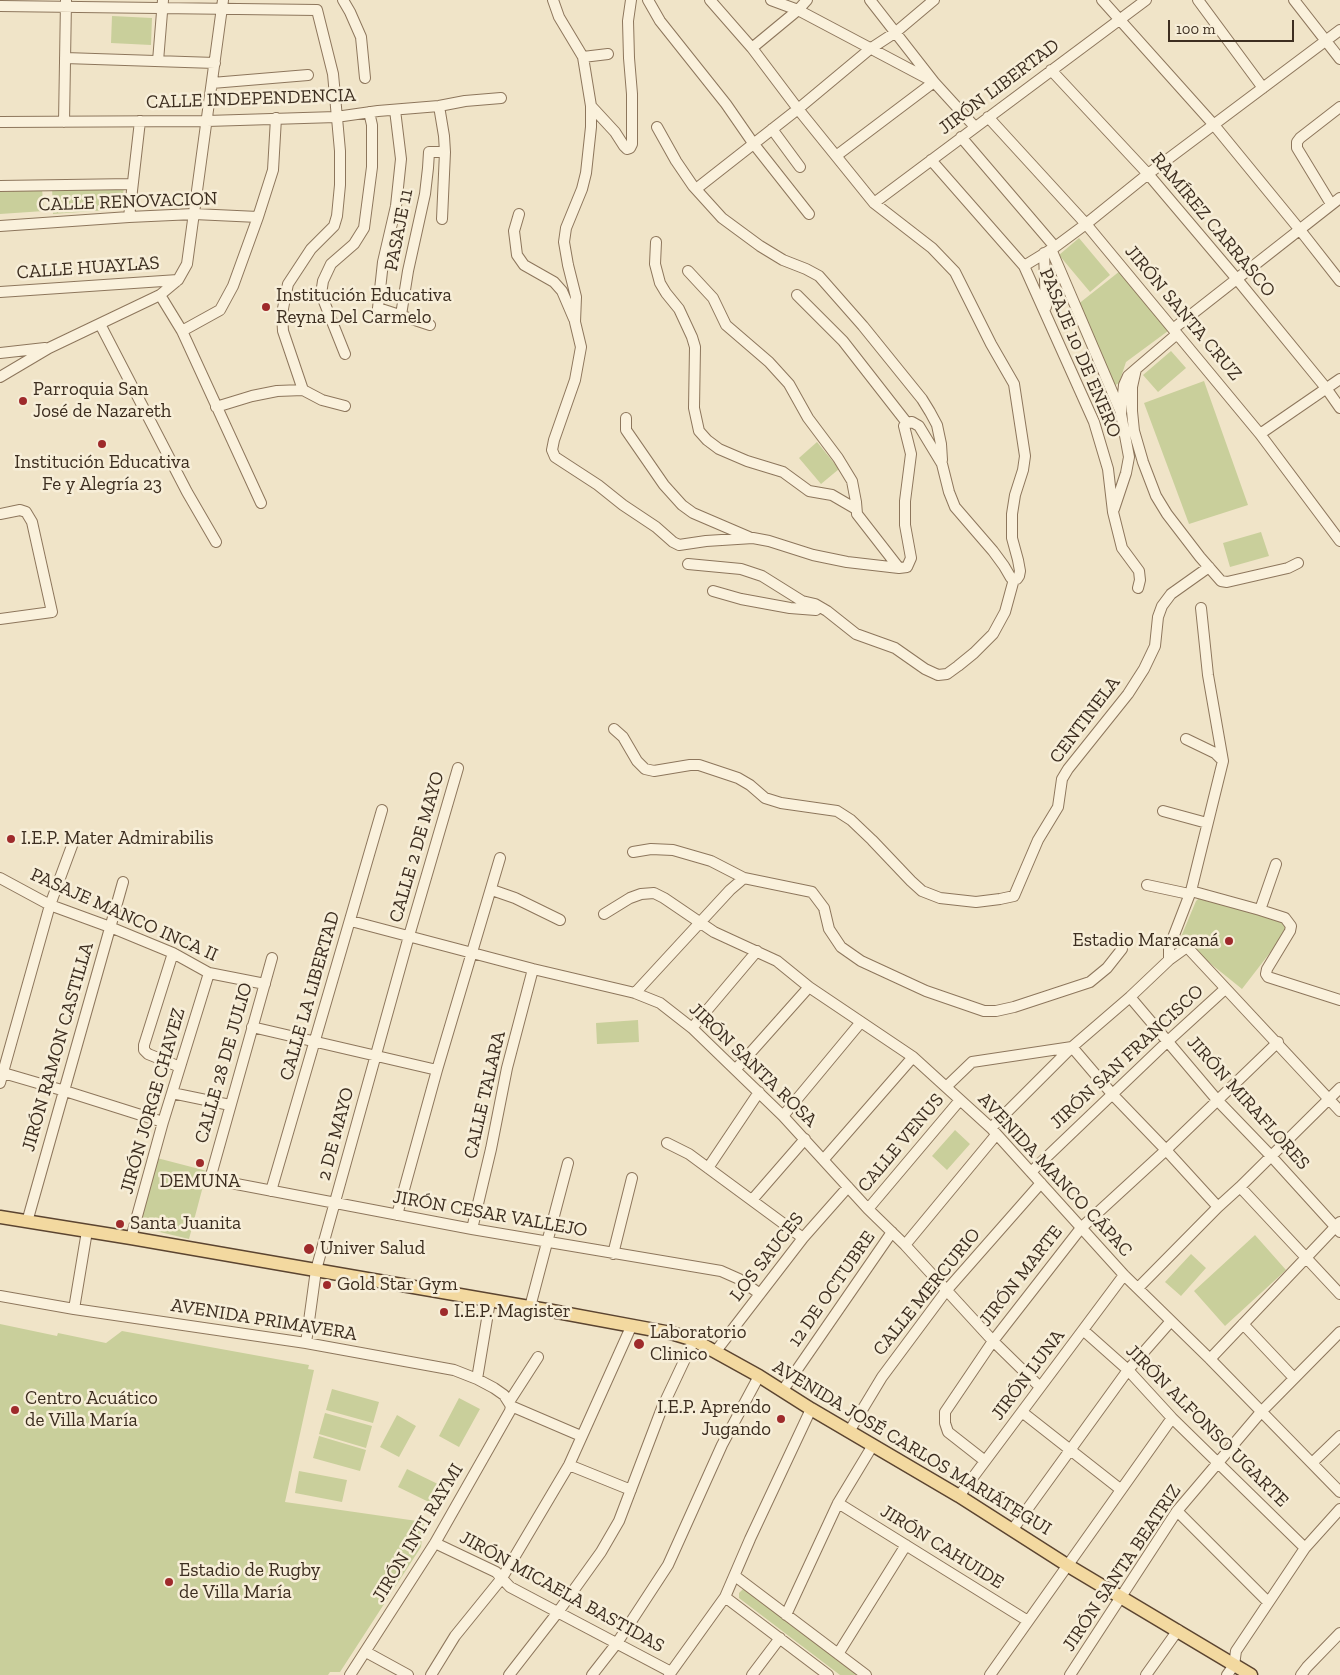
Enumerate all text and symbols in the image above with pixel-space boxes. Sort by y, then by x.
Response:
scale bar [1170,10,1296,42]
text: 100 m [1176,20,1215,38]
street label: JIRÓN LIBERTAD [934,34,1064,140]
street label: CALLE INDEPENDENCIA [146,84,356,114]
street label: RAMÍREZ CARRASCO [1146,148,1280,302]
street label: CALLE RENOVACION [38,187,218,217]
street label: PASAJE 11 [380,187,418,273]
street label: JIRÓN SANTA CRUZ [1120,241,1246,385]
street label: CALLE HUAYLAS [16,252,160,284]
street label: PASAJE 10 DE ENERO [1034,265,1126,441]
place label: Institución Educativa Reyna Del Carmelo [276,285,452,329]
marker: Institución Educativa Reyna Del Carmelo [260,301,272,313]
place label: Parroquia San José de Nazareth [33,379,172,423]
marker: Parroquia San José de Nazareth [17,395,29,407]
marker: Institución Educativa Fe y Alegría 23 [96,438,108,450]
place label: Institución Educativa Fe y Alegría 23 [14,452,190,496]
street label: CENTINELA [1045,672,1125,768]
street label: CALLE 2 DE MAYO [385,769,449,925]
place label: I.E.P. Mater Admirabilis [21,828,214,850]
marker: I.E.P. Mater Admirabilis [5,833,17,845]
street label: PASAJE MANCO INCA II [27,863,221,967]
street label: CALLE LA LIBERTAD [275,909,345,1083]
place label: Estadio Maracaná [1073,930,1219,952]
marker: Estadio Maracaná [1223,935,1235,947]
street label: JIRÓN RAMON CASTILLA [17,940,99,1154]
street label: CALLE 28 DE JULIO [190,980,258,1146]
street label: JIRÓN SAN FRANCISCO [1045,980,1209,1134]
street label: JIRÓN SANTA ROSA [684,998,822,1132]
street label: JIRÓN JORGE CHAVEZ [115,1005,191,1197]
street label: CALLE TALARA [459,1029,511,1161]
street label: JIRÓN MIRAFLORES [1182,1031,1314,1175]
street label: 2 DE MAYO [313,1085,359,1183]
street label: AVENIDA MANCO CÁPAC [973,1088,1137,1262]
street label: CALLE VENUS [853,1089,949,1197]
marker: DEMUNA [194,1157,206,1169]
place label: DEMUNA [160,1171,240,1193]
street label: JIRÓN CESAR VALLEJO [391,1186,589,1242]
street label: LOS SAUCES [725,1208,809,1306]
place label: Santa Juanita [130,1213,241,1235]
marker: Santa Juanita [114,1218,126,1230]
street label: JIRÓN MARTE [974,1221,1068,1331]
street label: CALLE MERCURIO [869,1224,985,1360]
street label: 12 DE OCTUBRE [784,1227,880,1351]
place label: Univer Salud [320,1238,425,1260]
marker: Univer Salud [302,1242,316,1256]
place label: Gold Star Gym [337,1274,458,1296]
marker: Gold Star Gym [321,1279,333,1291]
street label: AVENIDA PRIMAVERA [169,1294,359,1346]
place label: I.E.P. Magister [454,1301,571,1323]
marker: I.E.P. Magister [438,1306,450,1318]
place label: Laboratorio Clinico [650,1322,746,1366]
street label: JIRÓN LUNA [986,1325,1070,1425]
marker: Laboratorio Clinico [632,1337,646,1351]
street label: JIRÓN ALFONSO UGARTE [1121,1340,1293,1512]
street label: AVENIDA JOSÉ CARLOS MARIÁTEGUI [769,1356,1055,1540]
place label: Centro Acuático de Villa María [25,1388,158,1432]
place label: I.E.P. Aprendo Jugando [657,1397,771,1441]
marker: Centro Acuático de Villa María [9,1404,21,1416]
marker: I.E.P. Aprendo Jugando [775,1413,787,1425]
street label: JIRÓN INTI RAYMI [368,1460,468,1606]
street label: JIRÓN SANTA BEATRIZ [1058,1480,1186,1656]
street label: JIRÓN CAHUIDE [876,1500,1008,1594]
street label: JIRÓN MICAELA BASTIDAS [456,1526,668,1658]
place label: Estadio de Rugby de Villa María [179,1560,321,1604]
marker: Estadio de Rugby de Villa María [163,1576,175,1588]

